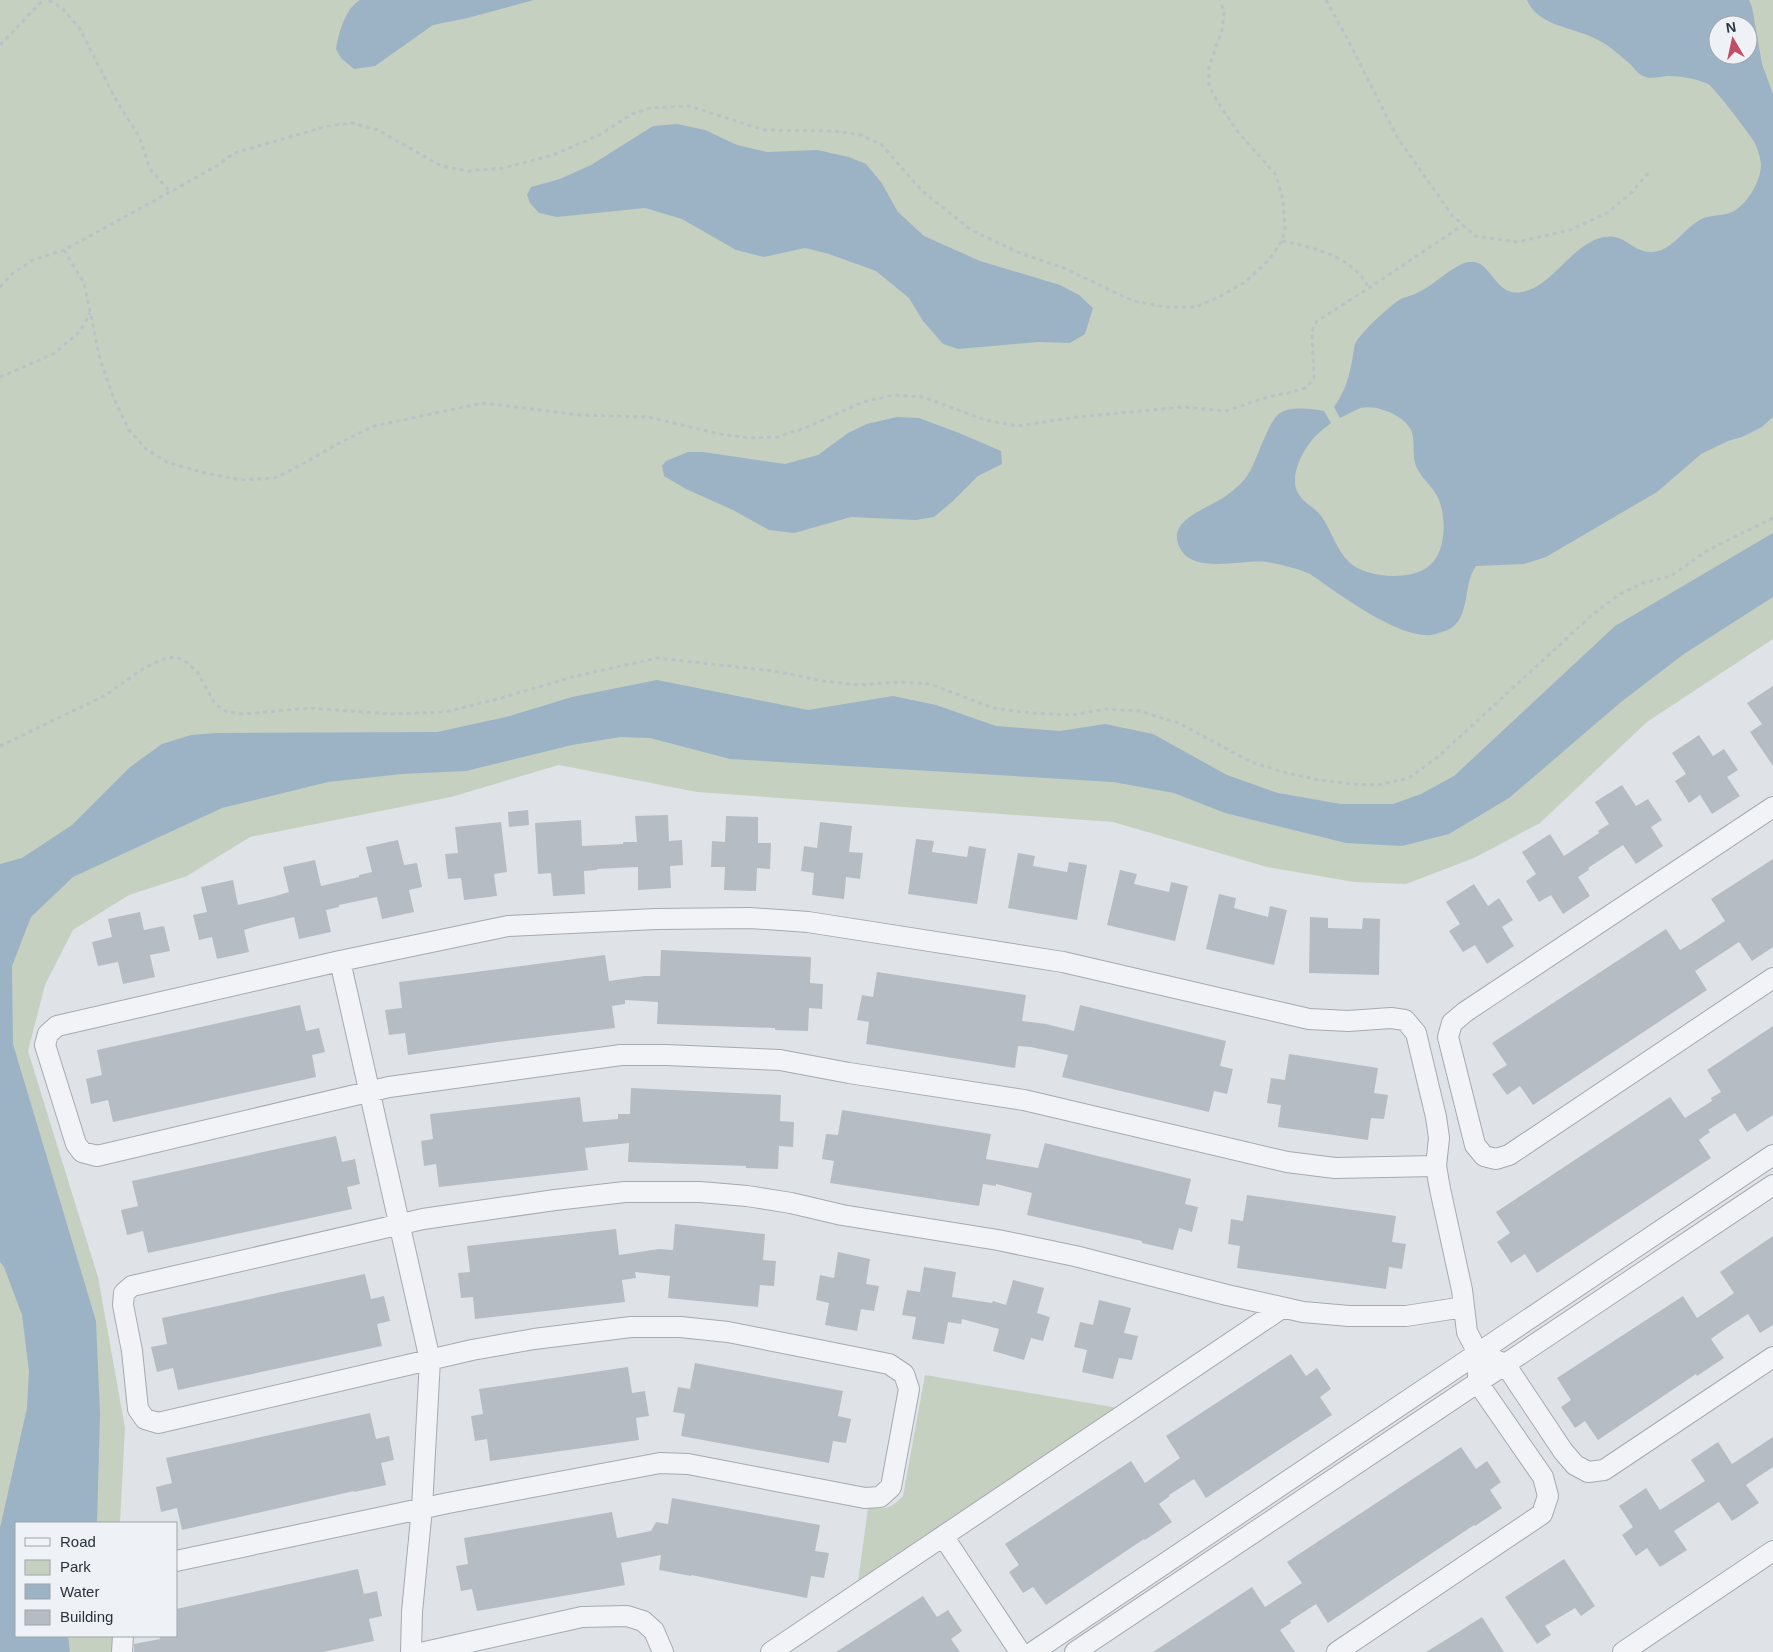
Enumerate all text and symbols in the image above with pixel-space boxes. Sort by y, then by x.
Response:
north arrow [1708,15,1758,65]
text: N [1725,18,1737,36]
legend [15,1522,178,1637]
text: Road [60,1533,96,1550]
text: Park [60,1558,91,1575]
text: Water [60,1583,99,1600]
text: Building [60,1608,113,1625]

